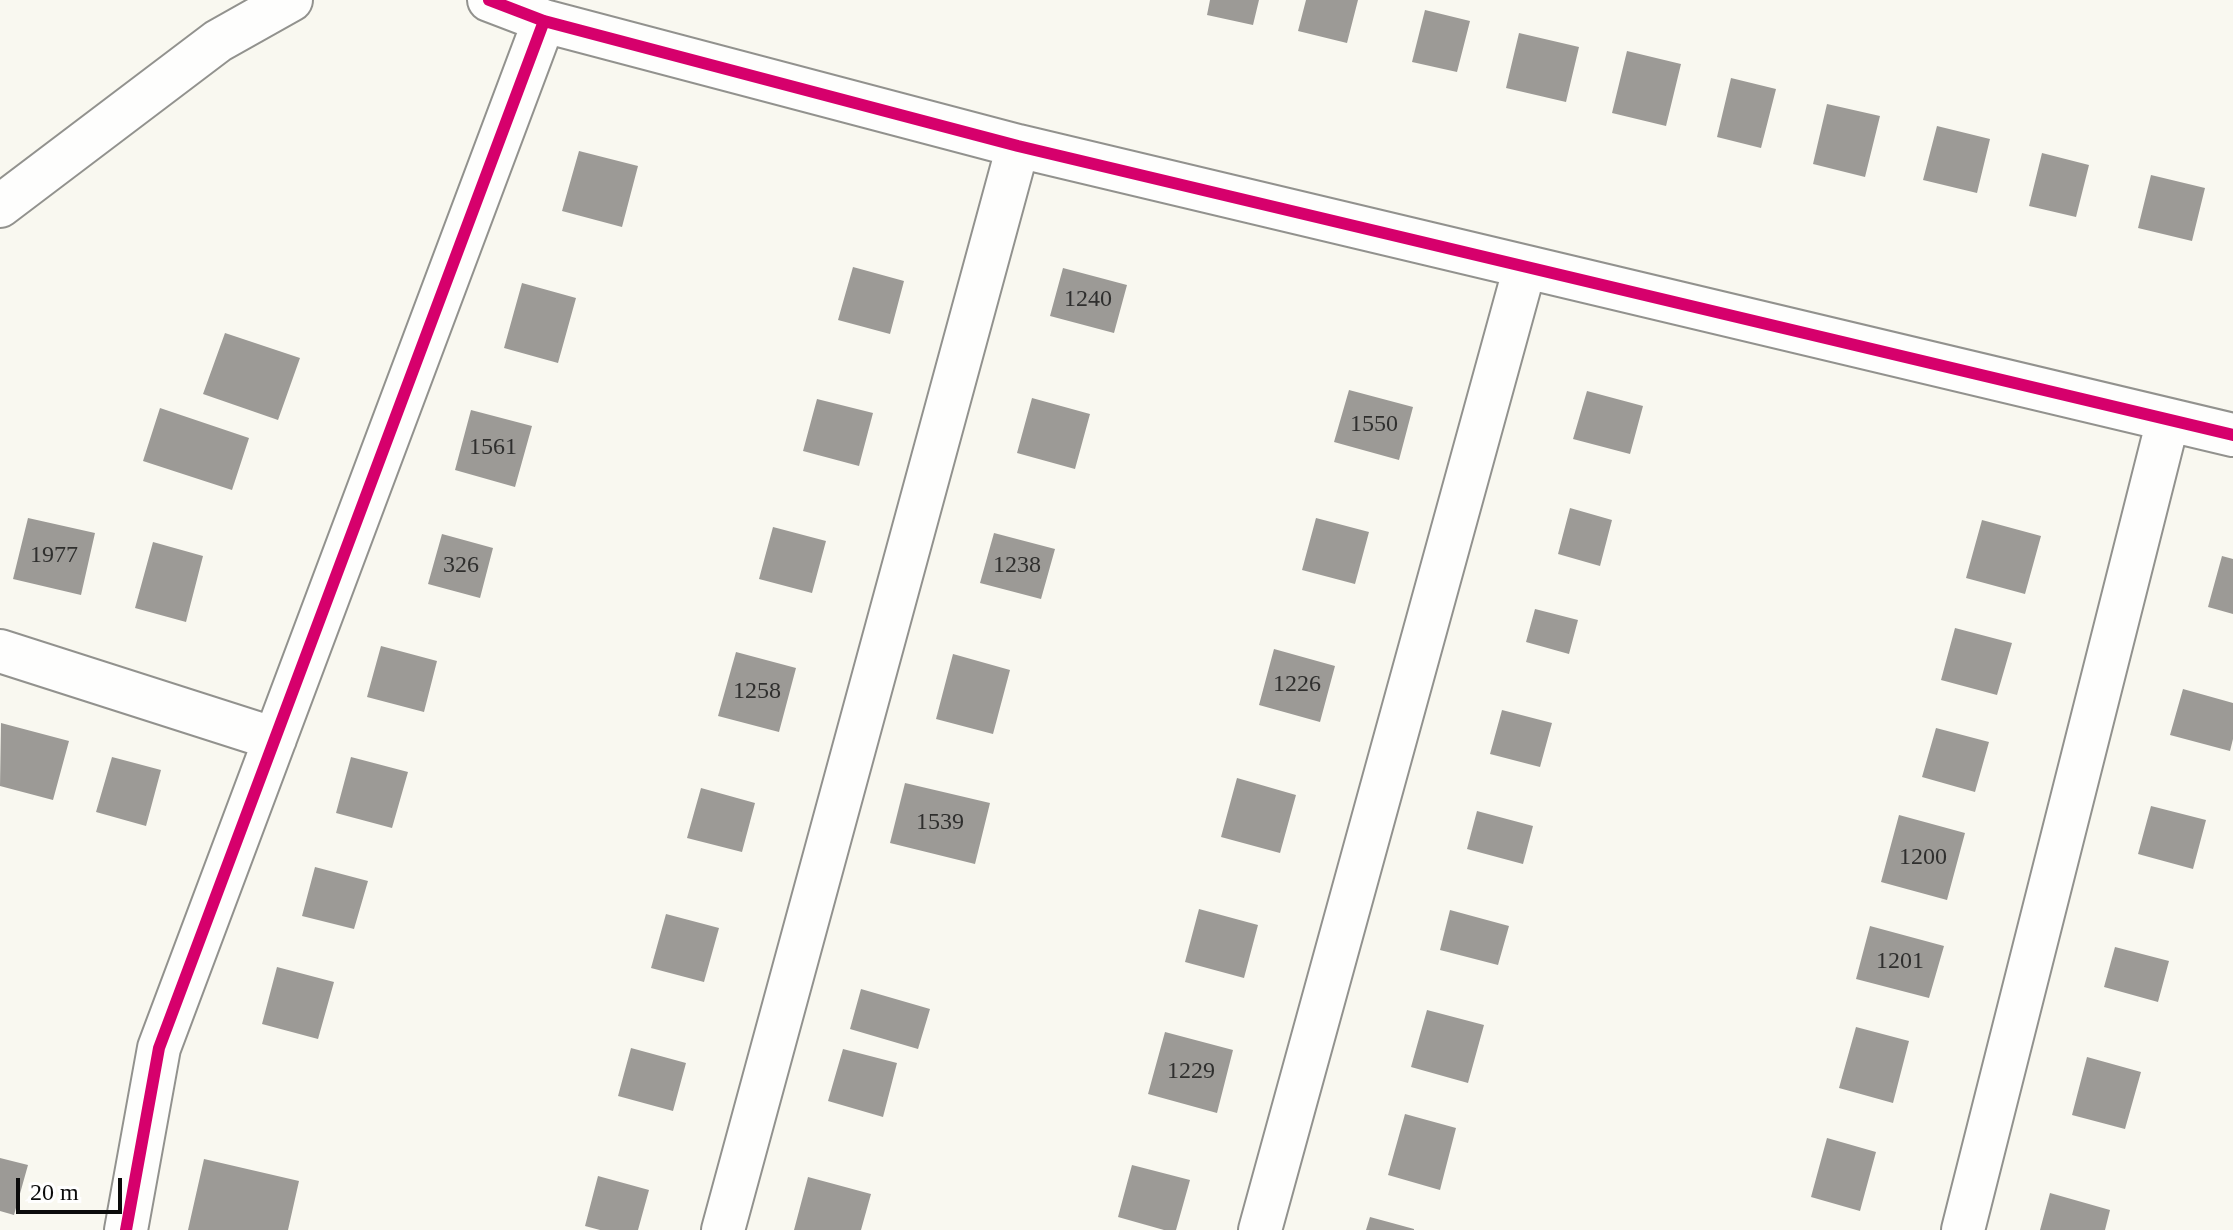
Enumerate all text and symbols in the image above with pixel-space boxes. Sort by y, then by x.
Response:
house number: 1240 [1064,286,1112,314]
house number: 1550 [1350,411,1398,439]
house number: 1561 [469,434,517,462]
house number: 1977 [30,542,78,570]
house number: 326 [443,552,479,580]
house number: 1238 [993,552,1041,580]
house number: 1226 [1273,671,1321,699]
house number: 1258 [733,678,781,706]
house number: 1539 [916,809,964,837]
house number: 1200 [1899,844,1947,872]
house number: 1201 [1876,948,1924,976]
house number: 1229 [1167,1058,1215,1086]
scale bar [20,1162,126,1212]
text: 20 m [30,1179,79,1205]

